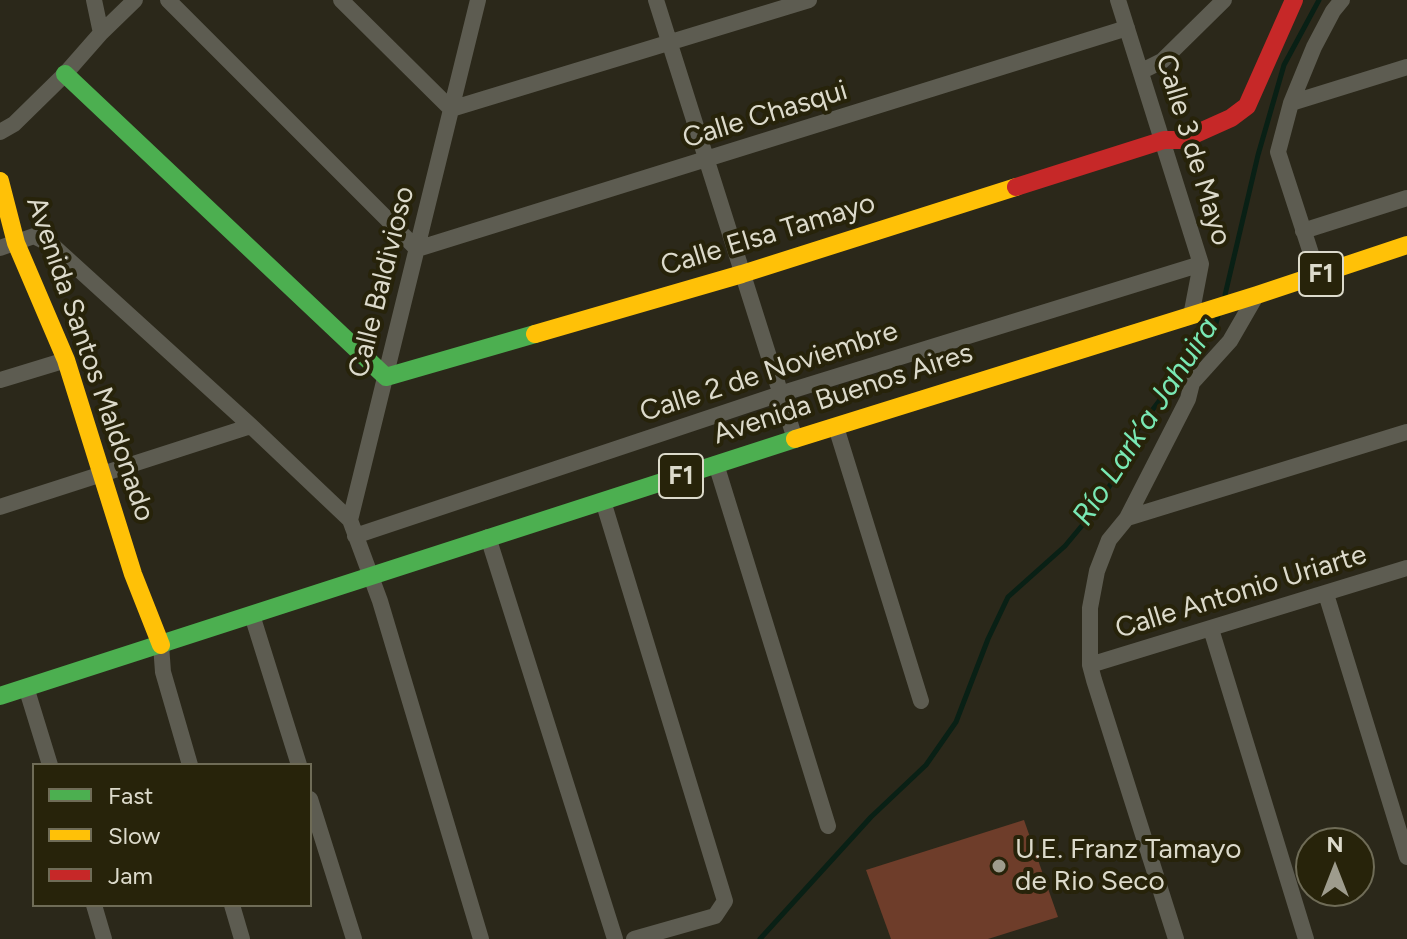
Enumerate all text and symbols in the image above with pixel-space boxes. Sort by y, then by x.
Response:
street label: Calle 3 de Mayo [1148,50,1238,250]
street label: Calle Chasqui [679,74,851,156]
street label: Calle Baldivioso [342,183,422,381]
street label: Calle Elsa Tamayo [657,186,879,284]
street label: Avenida Santos Maldonado [19,192,161,526]
road number: F1 [1299,252,1343,296]
water label: Río Lark’a Jahuira [1065,311,1227,533]
street label: Calle 2 de Noviembre [636,314,902,430]
street label: Avenida Buenos Aires [709,336,977,452]
road number: F1 [659,454,703,498]
street label: Calle Antonio Uriarte [1111,538,1371,646]
legend [32,763,312,907]
text: Fast [108,781,153,810]
text: Slow [108,821,160,850]
north arrow [1295,827,1375,907]
text: N [1326,831,1344,858]
place label: U.E. Franz Tamayo de Rio Seco [1015,833,1241,899]
marker: U.E. Franz Tamayo de Rio Seco [990,857,1008,875]
text: Jam [108,861,153,890]

